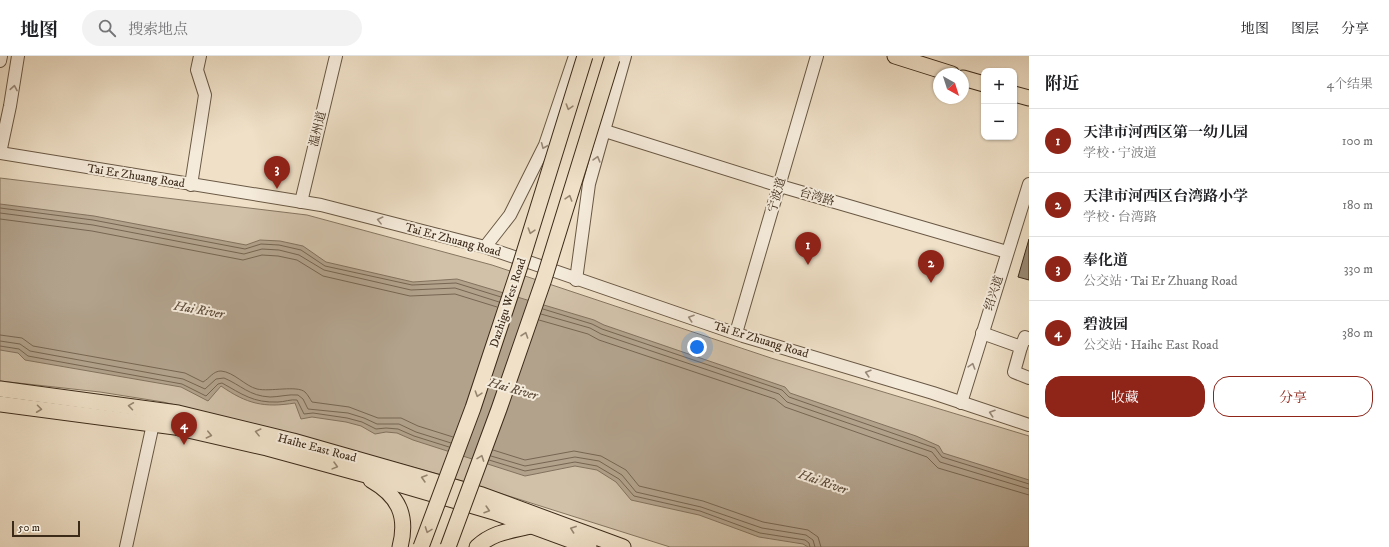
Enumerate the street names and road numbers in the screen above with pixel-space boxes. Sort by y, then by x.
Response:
street label: 温州道 [306,110,330,148]
street label: Tai Er Zhuang Road [86,161,186,191]
street label: 宁波道 [765,176,789,214]
street label: 台湾路 [798,185,836,209]
street label: Tai Er Zhuang Road [403,220,503,260]
street label: Dazhigu West Road [486,256,530,350]
street label: 绍兴道 [981,274,1007,312]
street label: Tai Er Zhuang Road [712,318,810,362]
street label: Haihe East Road [276,430,358,466]

